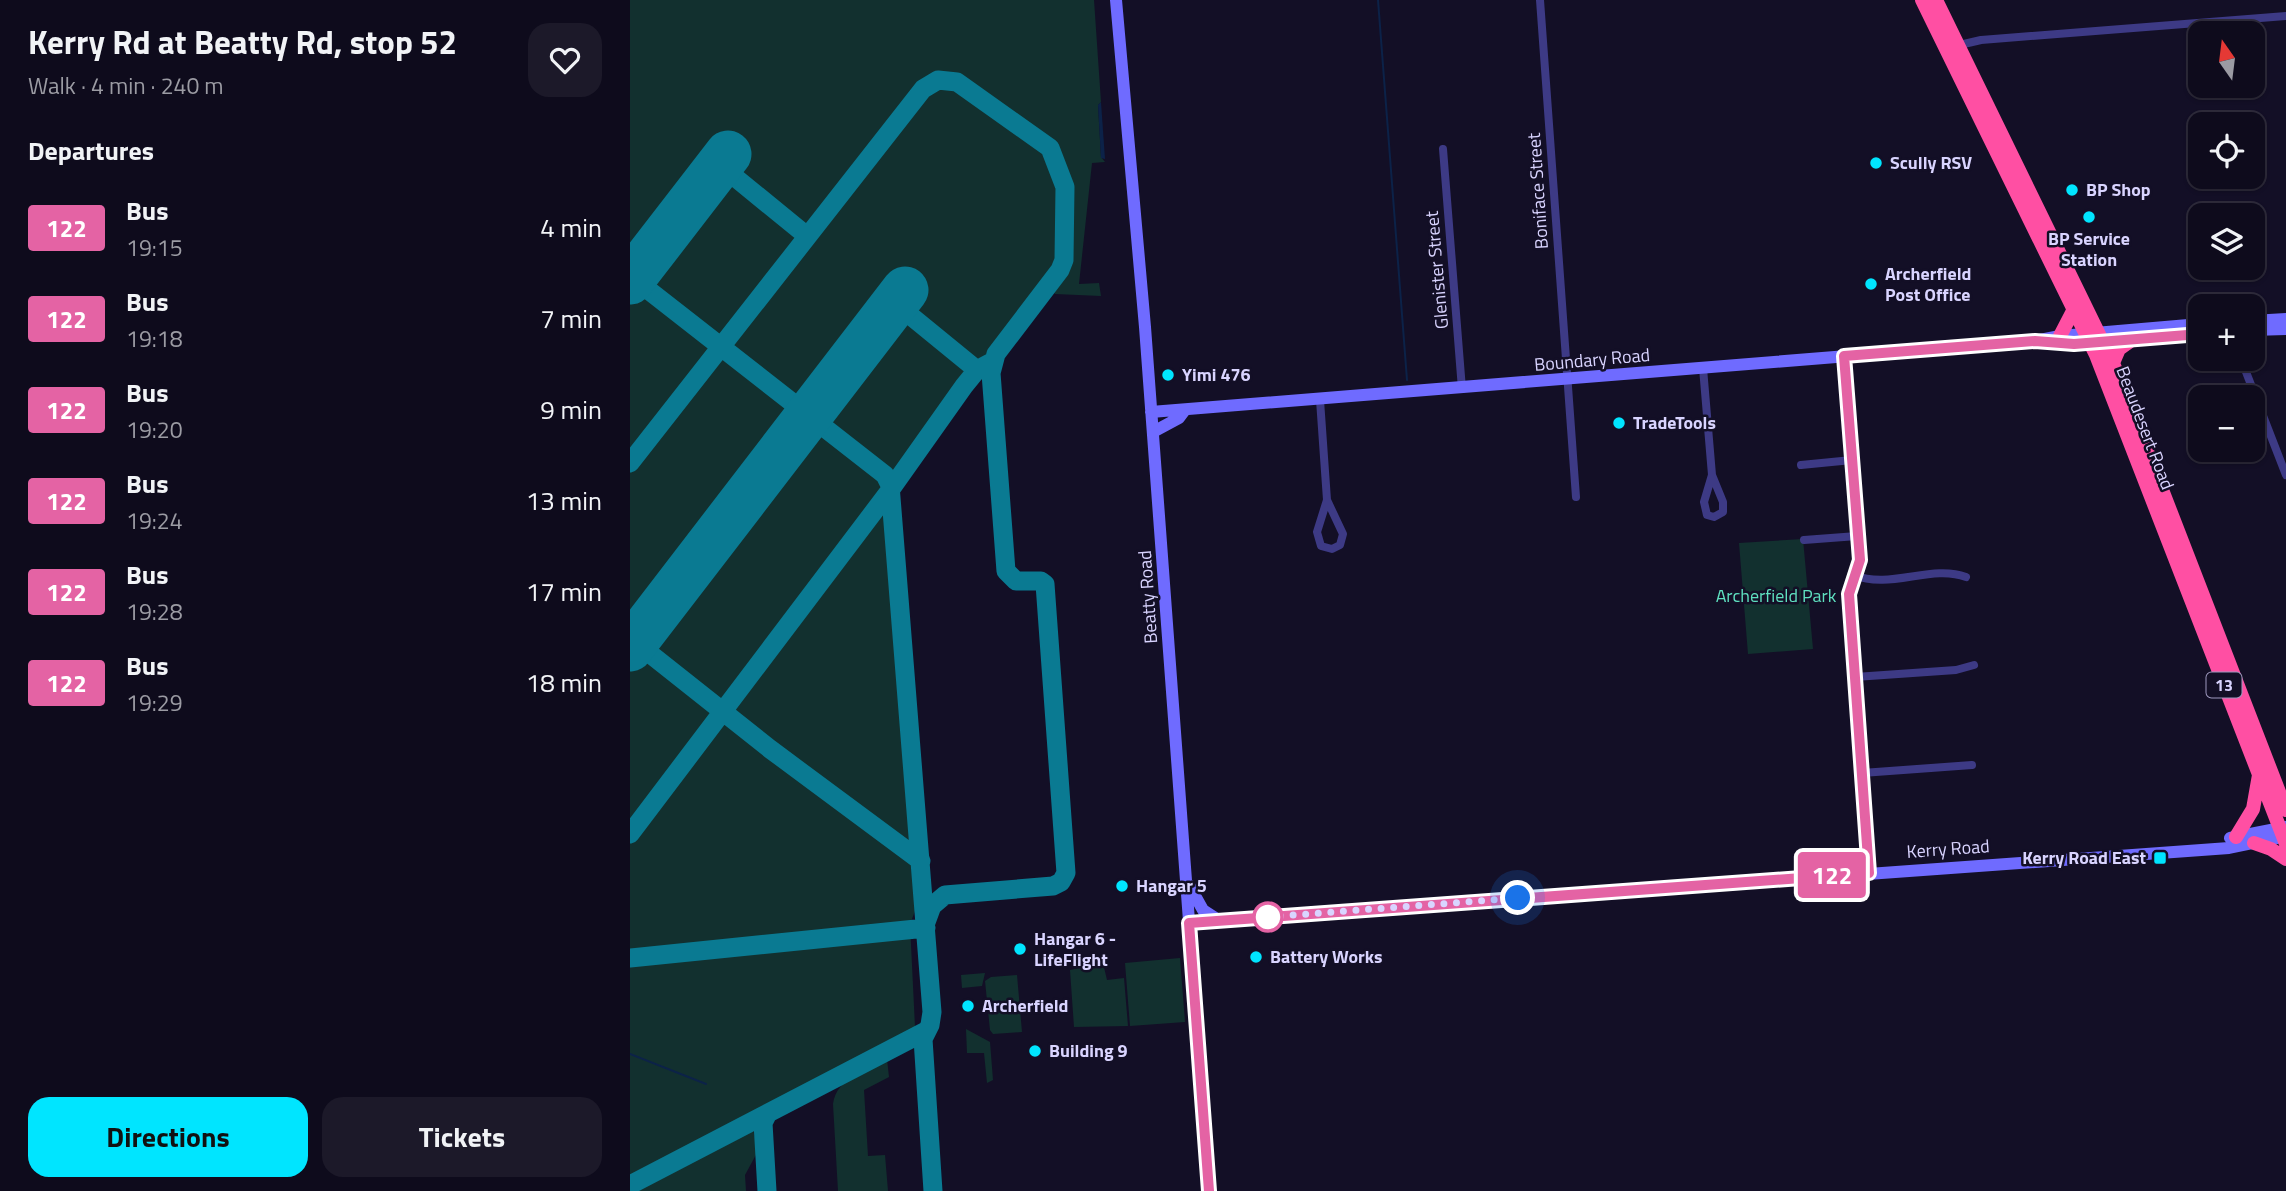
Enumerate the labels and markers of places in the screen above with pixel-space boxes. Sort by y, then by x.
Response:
place label: Scully RSV [1890,149,1972,176]
marker: Scully RSV [1868,155,1884,171]
place label: BP Shop [2086,176,2151,203]
marker: BP Shop [2064,182,2080,198]
marker: BP Service Station [2081,209,2097,225]
place label: BP Service Station [2048,225,2130,273]
place label: Archerfield Post Office [1885,260,1971,308]
marker: Archerfield Post Office [1863,276,1879,292]
place label: Yimi 476 [1182,361,1251,388]
marker: Yimi 476 [1160,367,1176,383]
place label: TradeTools [1633,409,1716,436]
marker: TradeTools [1611,415,1627,431]
place label: Kerry Road East [2022,844,2146,871]
marker: Kerry Road East [2152,850,2168,866]
place label: Hangar 5 [1136,872,1207,899]
marker: Hangar 5 [1114,878,1130,894]
unlabelled marker [1253,902,1283,932]
place label: Hangar 6 - LifeFlight [1034,925,1116,973]
marker: Hangar 6 - LifeFlight [1012,941,1028,957]
place label: Battery Works [1270,943,1383,970]
marker: Battery Works [1248,949,1264,965]
place label: Archerfield [982,992,1068,1019]
marker: Archerfield [960,998,976,1014]
place label: Building 9 [1049,1037,1128,1064]
marker: Building 9 [1027,1043,1043,1059]

